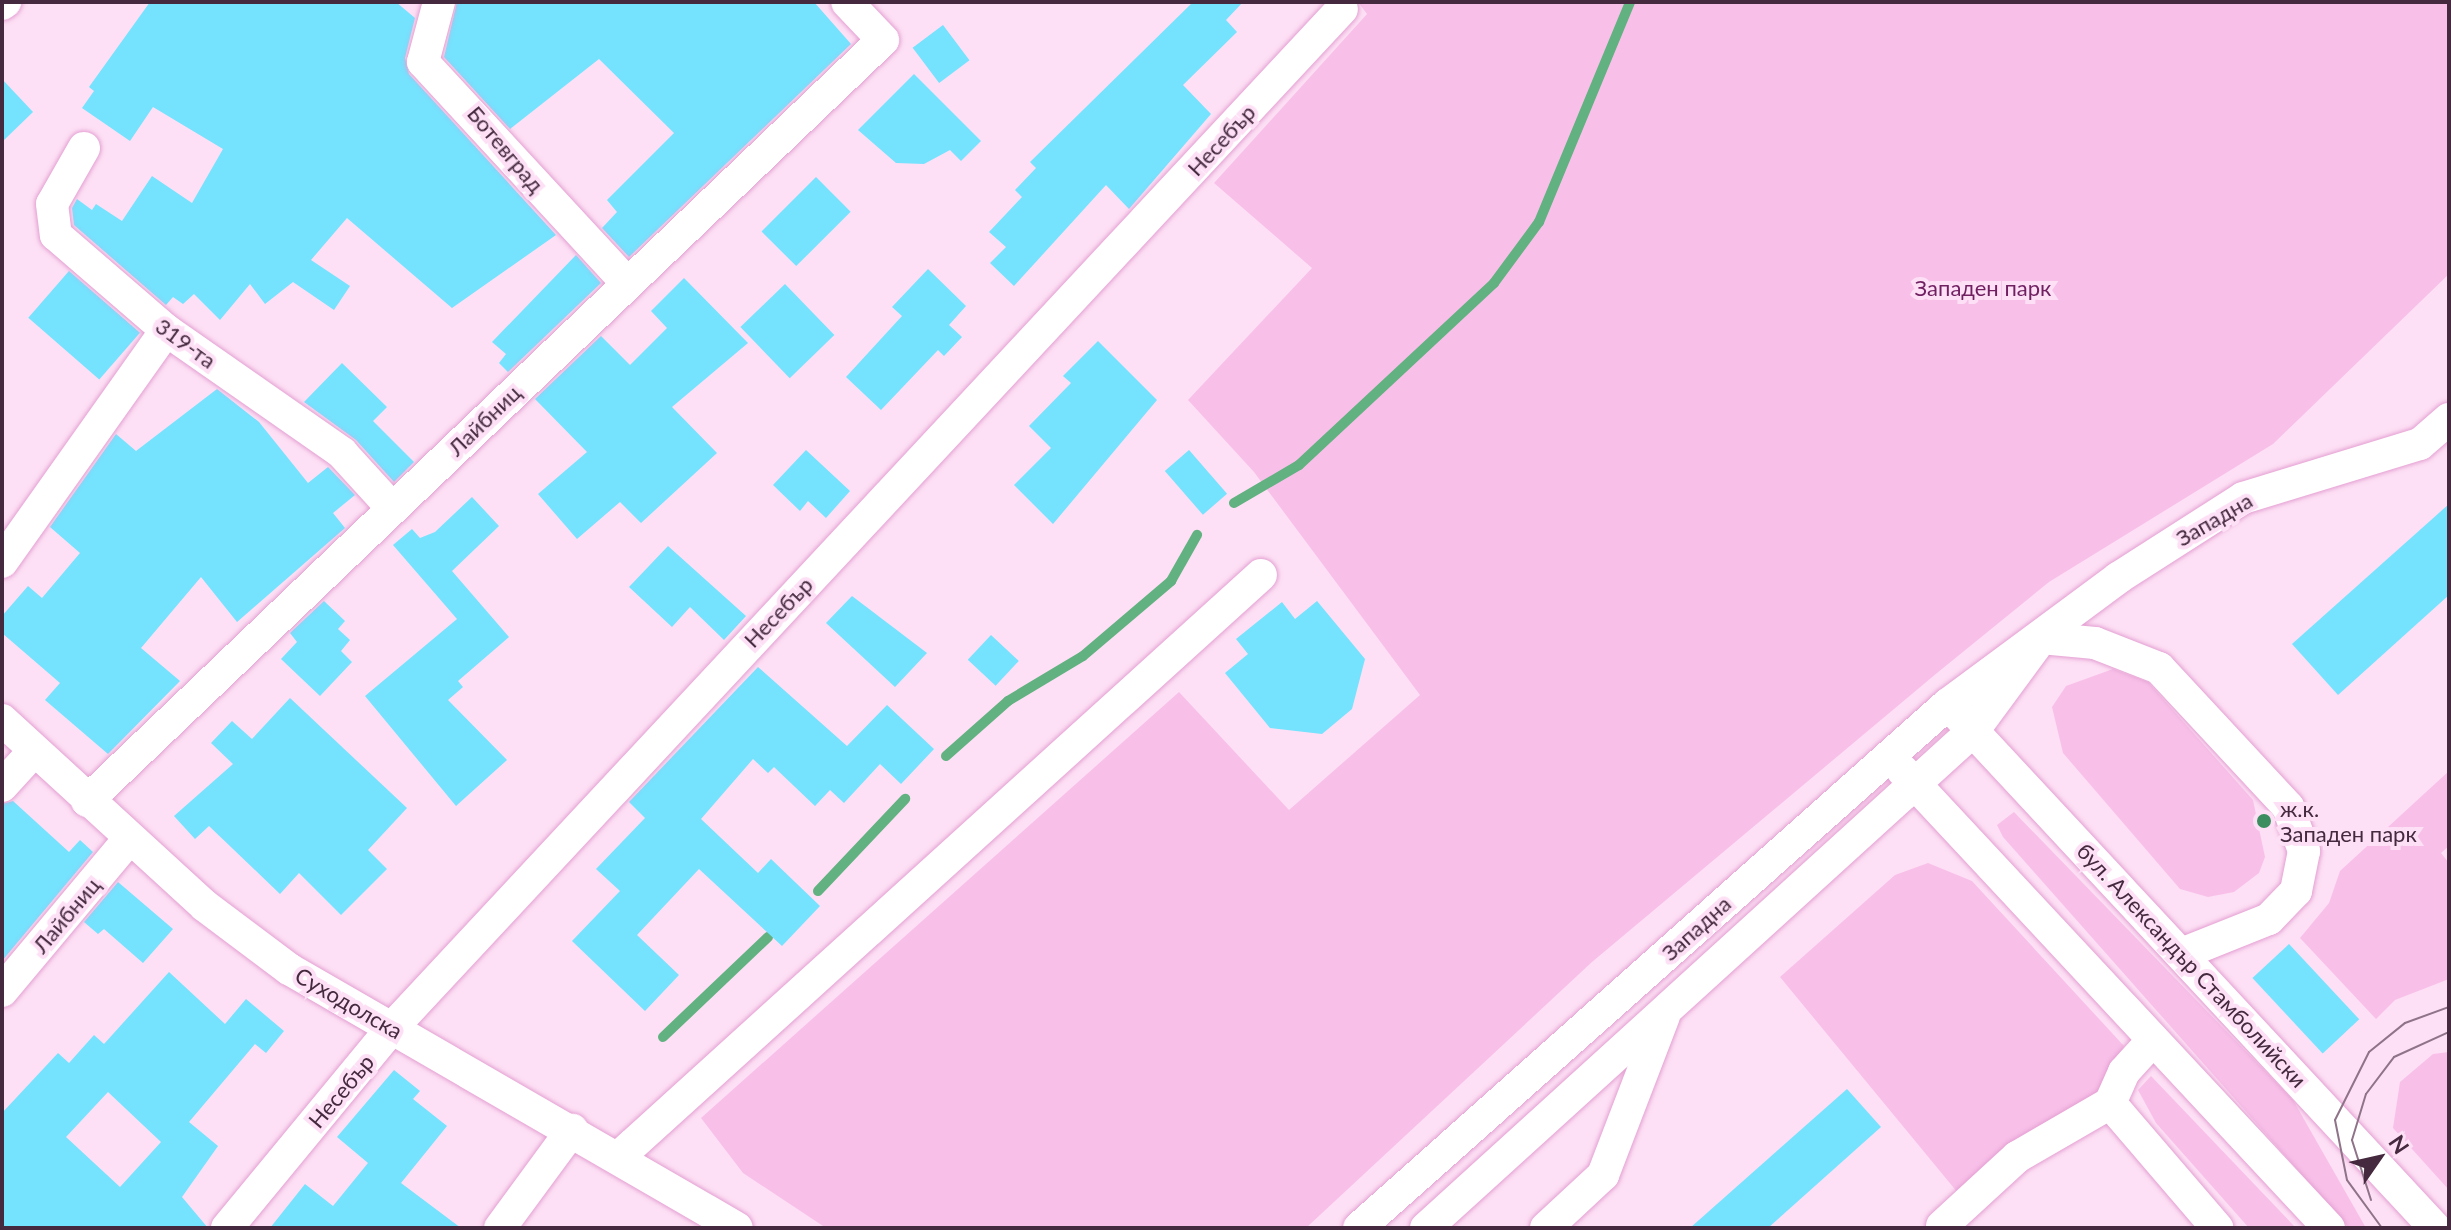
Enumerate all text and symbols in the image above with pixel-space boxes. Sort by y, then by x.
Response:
street label: Несебър [1181,99,1261,181]
street label: Ботевград [462,100,550,198]
park label: Западен парк [1915,275,2051,301]
street label: 319-та [151,312,221,374]
street label: Лайбниц [442,379,526,461]
street label: Западна [2171,487,2257,551]
street label: Несебър [738,571,818,653]
place label: ж.к. Западен парк [2280,795,2417,846]
marker: ж.к. Западен парк [2255,812,2273,830]
street label: бул. Александър Стамболийски [2072,837,2312,1093]
street label: Лайбниц [27,872,105,958]
street label: Западна [1656,890,1736,966]
street label: Суходолска [291,962,407,1044]
street label: Несебър [303,1049,379,1133]
north arrow [2339,1118,2419,1198]
text: N [2383,1130,2415,1159]

